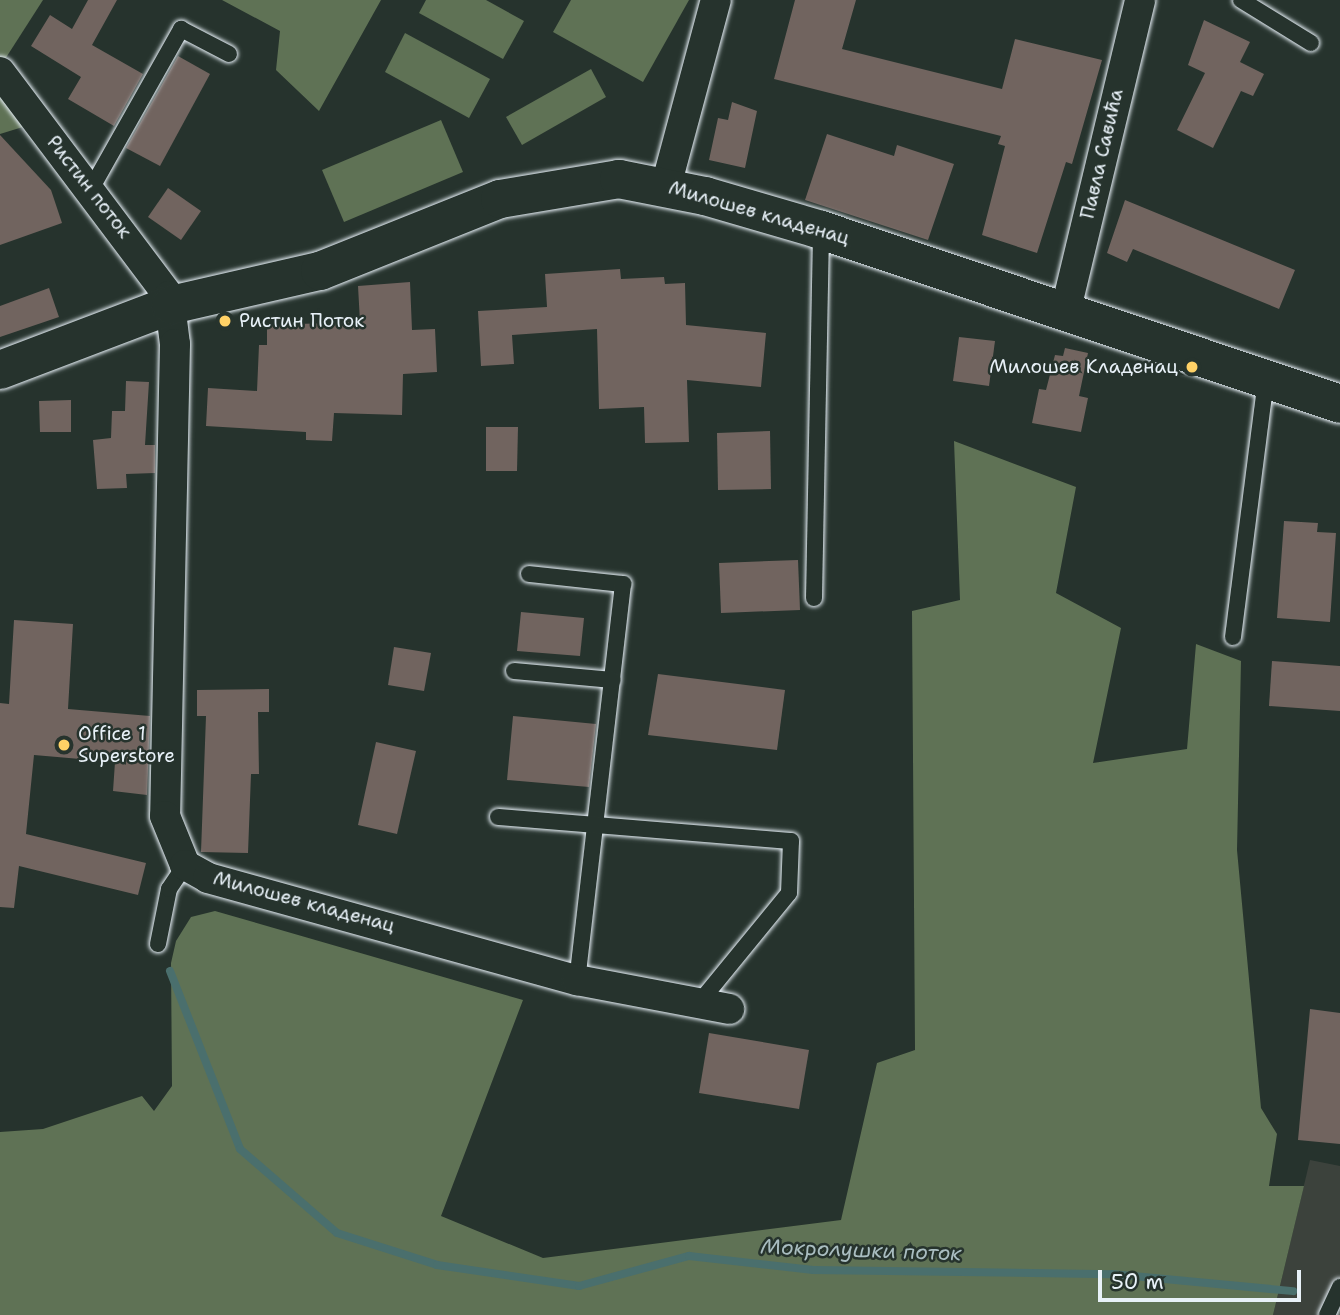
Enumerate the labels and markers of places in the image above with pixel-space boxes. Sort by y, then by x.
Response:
place label: Ристин Поток [239,310,364,332]
marker: Ристин Поток [217,313,233,329]
place label: Милошев Кладенац [989,356,1178,378]
marker: Милошев Кладенац [1184,359,1200,375]
place label: Office 1 Superstore [78,723,175,767]
marker: Office 1 Superstore [56,737,72,753]

